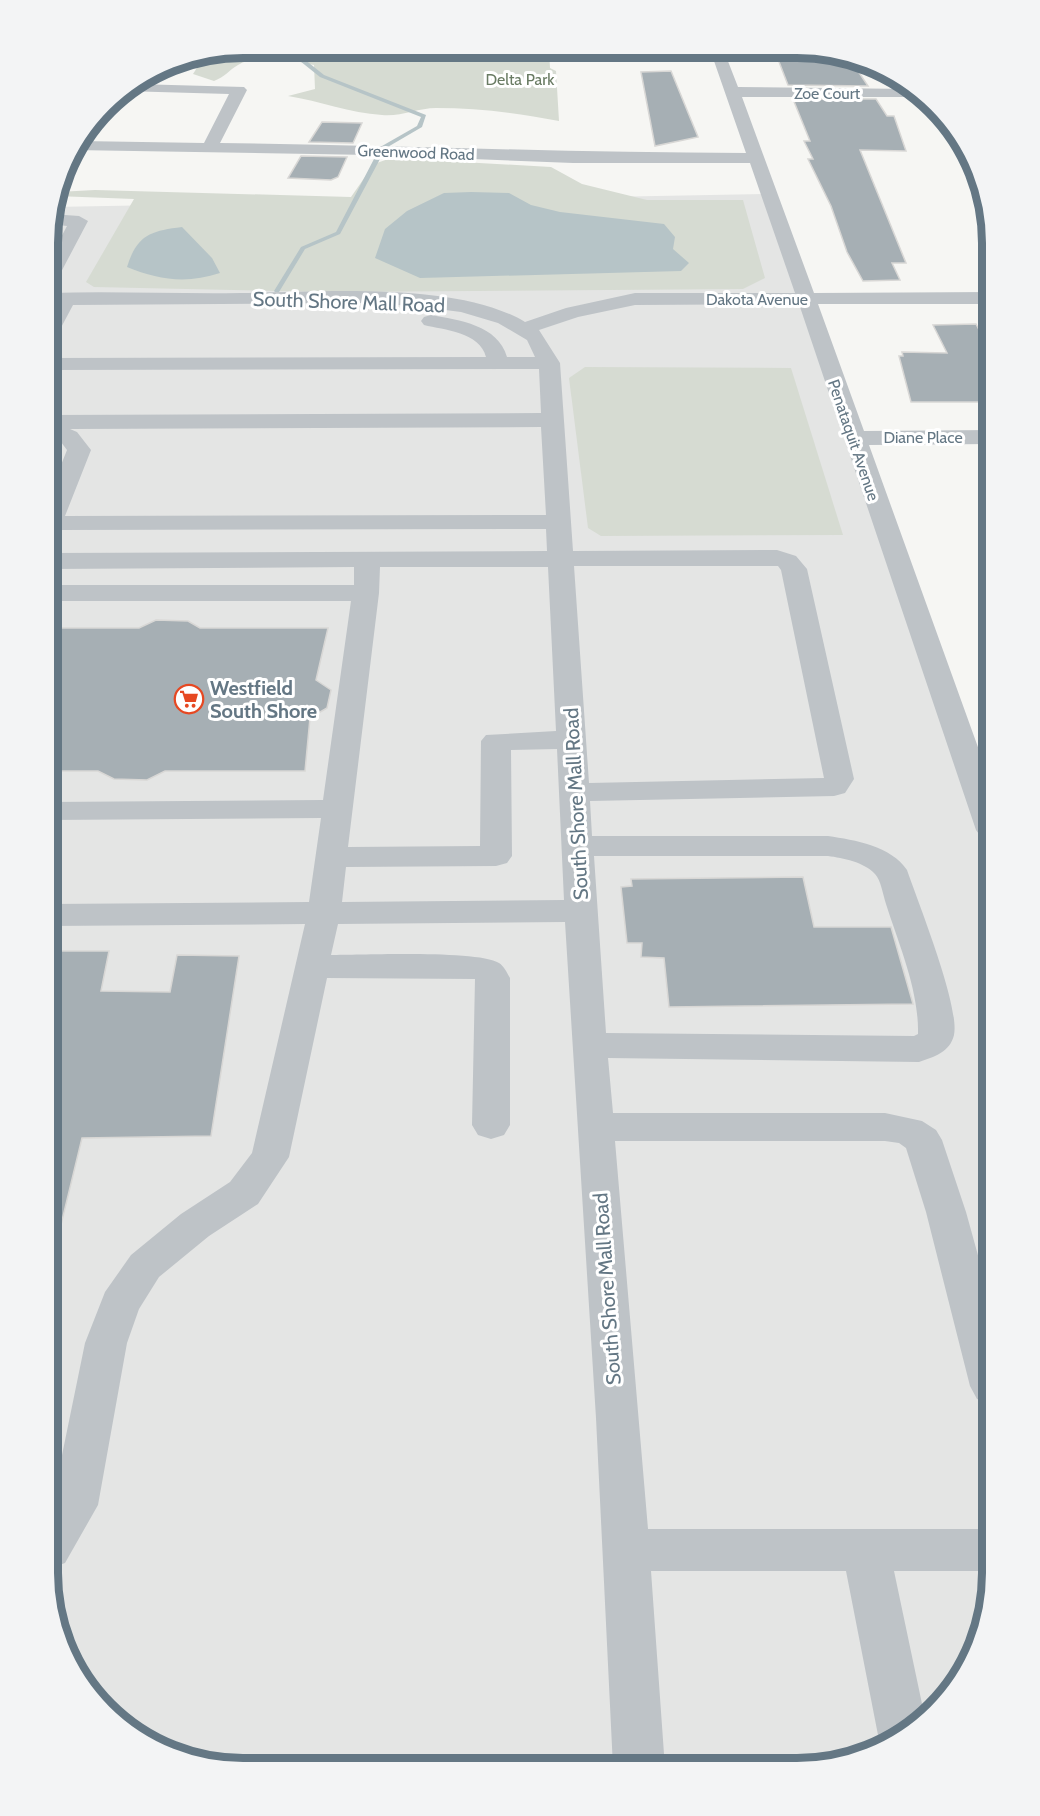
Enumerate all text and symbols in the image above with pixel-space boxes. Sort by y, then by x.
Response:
park label: Delta Park [486,70,555,89]
street label: Zoe Court [794,84,861,103]
street label: Greenwood Road [357,141,475,164]
street label: South Shore Mall Road [252,287,446,317]
street label: Dakota Avenue [706,290,808,309]
street label: Penataquit Avenue [824,377,883,503]
street label: Diane Place [883,428,963,447]
place label: Westfield South Shore [210,676,317,723]
supermarket icon: Westfield South Shore [173,683,205,715]
street label: South Shore Mall Road [559,707,593,901]
street label: South Shore Mall Road [588,1192,626,1386]

